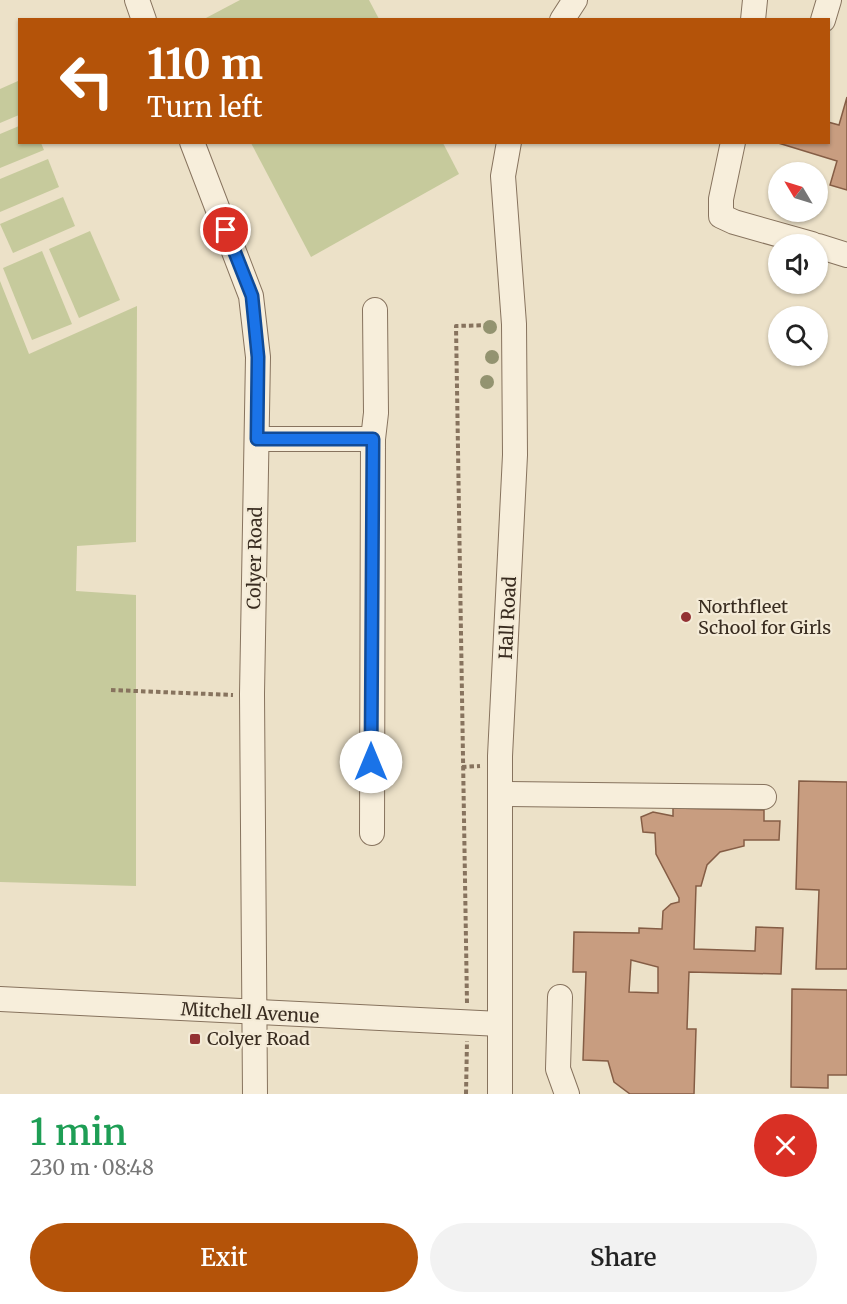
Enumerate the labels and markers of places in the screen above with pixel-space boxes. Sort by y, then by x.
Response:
pin [200,204,251,255]
place label: Northfleet School for Girls [698,595,831,639]
marker: Northfleet School for Girls [679,610,693,624]
place label: Colyer Road [207,1027,310,1050]
marker: Colyer Road [188,1032,202,1046]

